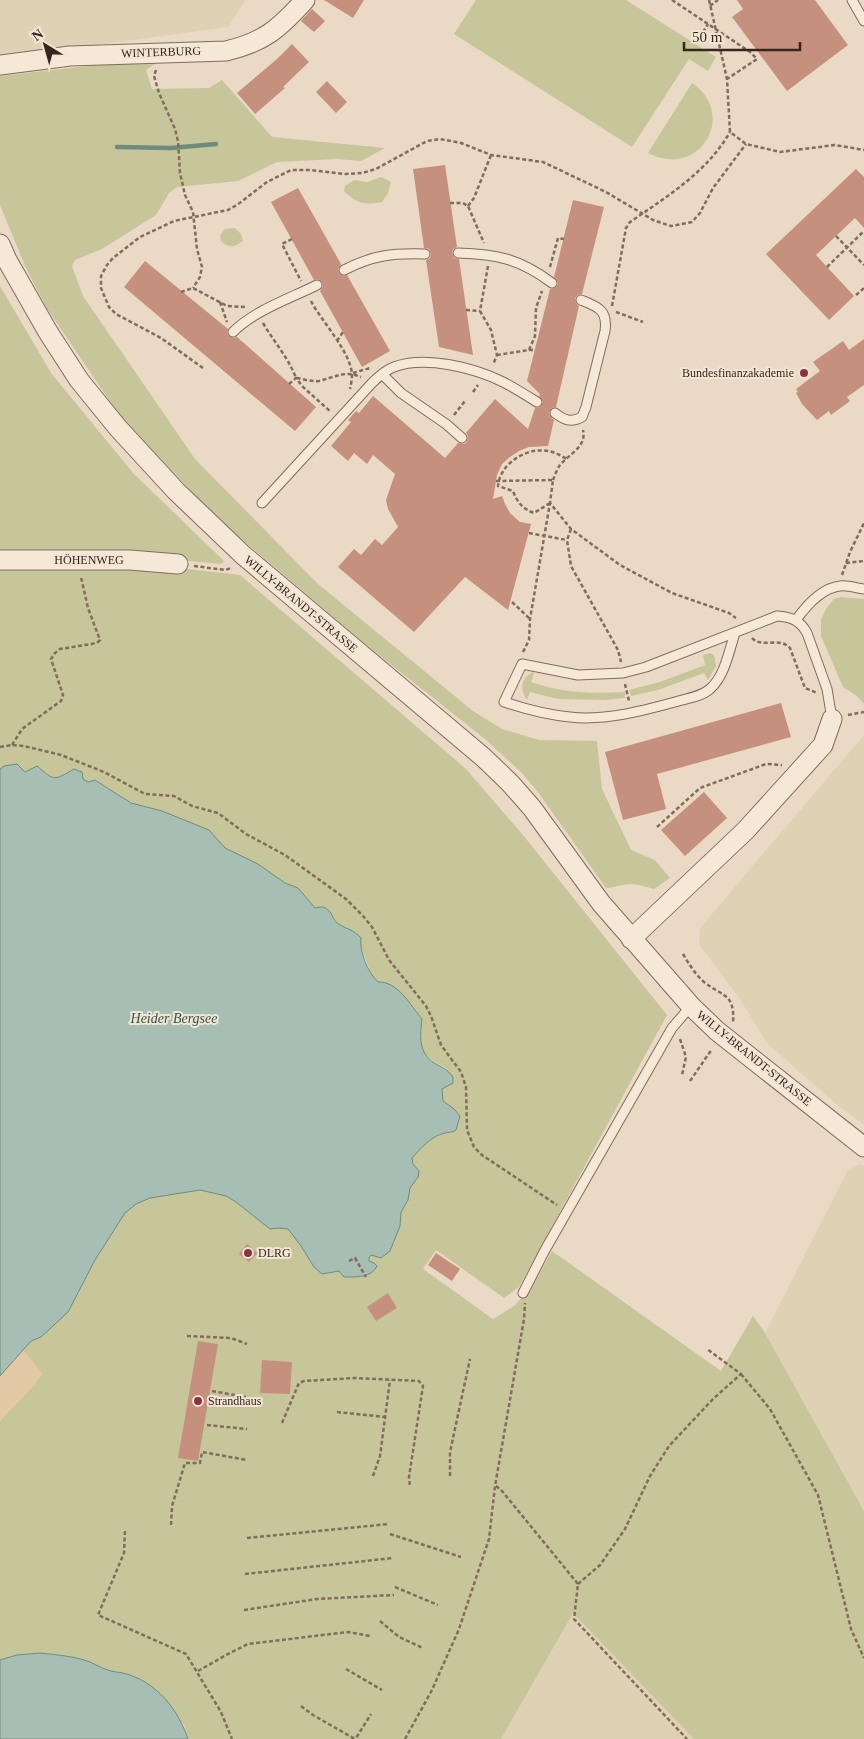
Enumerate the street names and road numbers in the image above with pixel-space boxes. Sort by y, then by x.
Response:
street label: WINTERBURG [121,44,202,60]
street label: WILLY-BRANDT-STRASSE [241,552,361,656]
street label: HÖHENWEG [54,553,124,567]
street label: WILLY-BRANDT-STRASSE [694,1007,814,1109]

